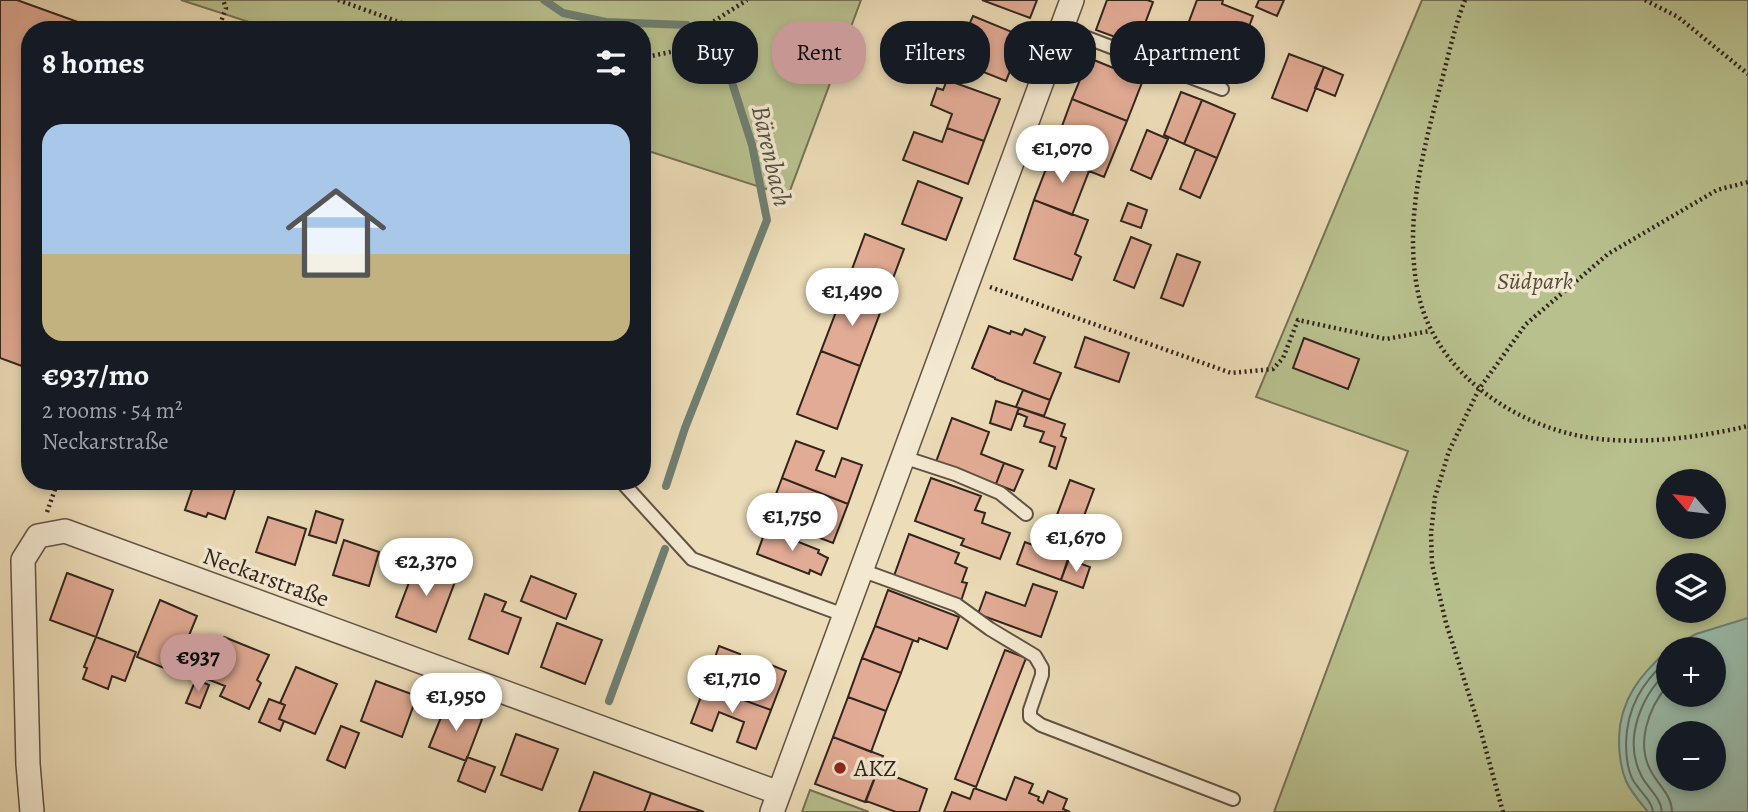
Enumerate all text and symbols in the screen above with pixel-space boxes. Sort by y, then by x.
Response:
chip: Buy [672,21,758,84]
chip: Rent [772,21,866,84]
chip: Filters [880,21,990,84]
chip: New [1004,21,1096,84]
chip: Apartment [1110,21,1265,84]
text: 8 homes [42,43,145,83]
icon: filters [592,44,630,82]
water label: Bärenbach [743,102,800,210]
pin: €1,070 [1005,125,1119,185]
text: €1,070 [1032,132,1092,163]
icon: home [273,170,399,296]
park label: Südpark [1497,265,1573,297]
pin: €1,490 [795,268,909,328]
text: €1,490 [822,275,882,306]
text: €937/mo [42,355,149,395]
text: 2 rooms · 54 m² [42,395,183,426]
text: Neckarstraße [42,426,169,457]
north arrow [1656,469,1726,539]
map controls [1656,469,1726,791]
pin: €1,750 [735,494,849,553]
text: €1,750 [763,500,821,531]
pin: €1,670 [1019,514,1133,574]
text: €1,670 [1046,521,1106,552]
pin: €2,370 [369,538,483,598]
street label: Neckarstraße [198,539,334,615]
text: €2,370 [395,545,457,576]
button: layers [1656,553,1726,623]
pin: €937 [157,634,239,694]
button: + [1656,637,1726,707]
text: €937 [176,641,220,672]
pin: €1,710 [675,656,789,715]
text: €1,710 [703,662,761,693]
pin: €1,950 [399,674,513,733]
text: €1,950 [426,680,486,711]
button: − [1656,721,1726,791]
place label: AKZ [853,752,897,784]
marker: AKZ [832,760,848,776]

